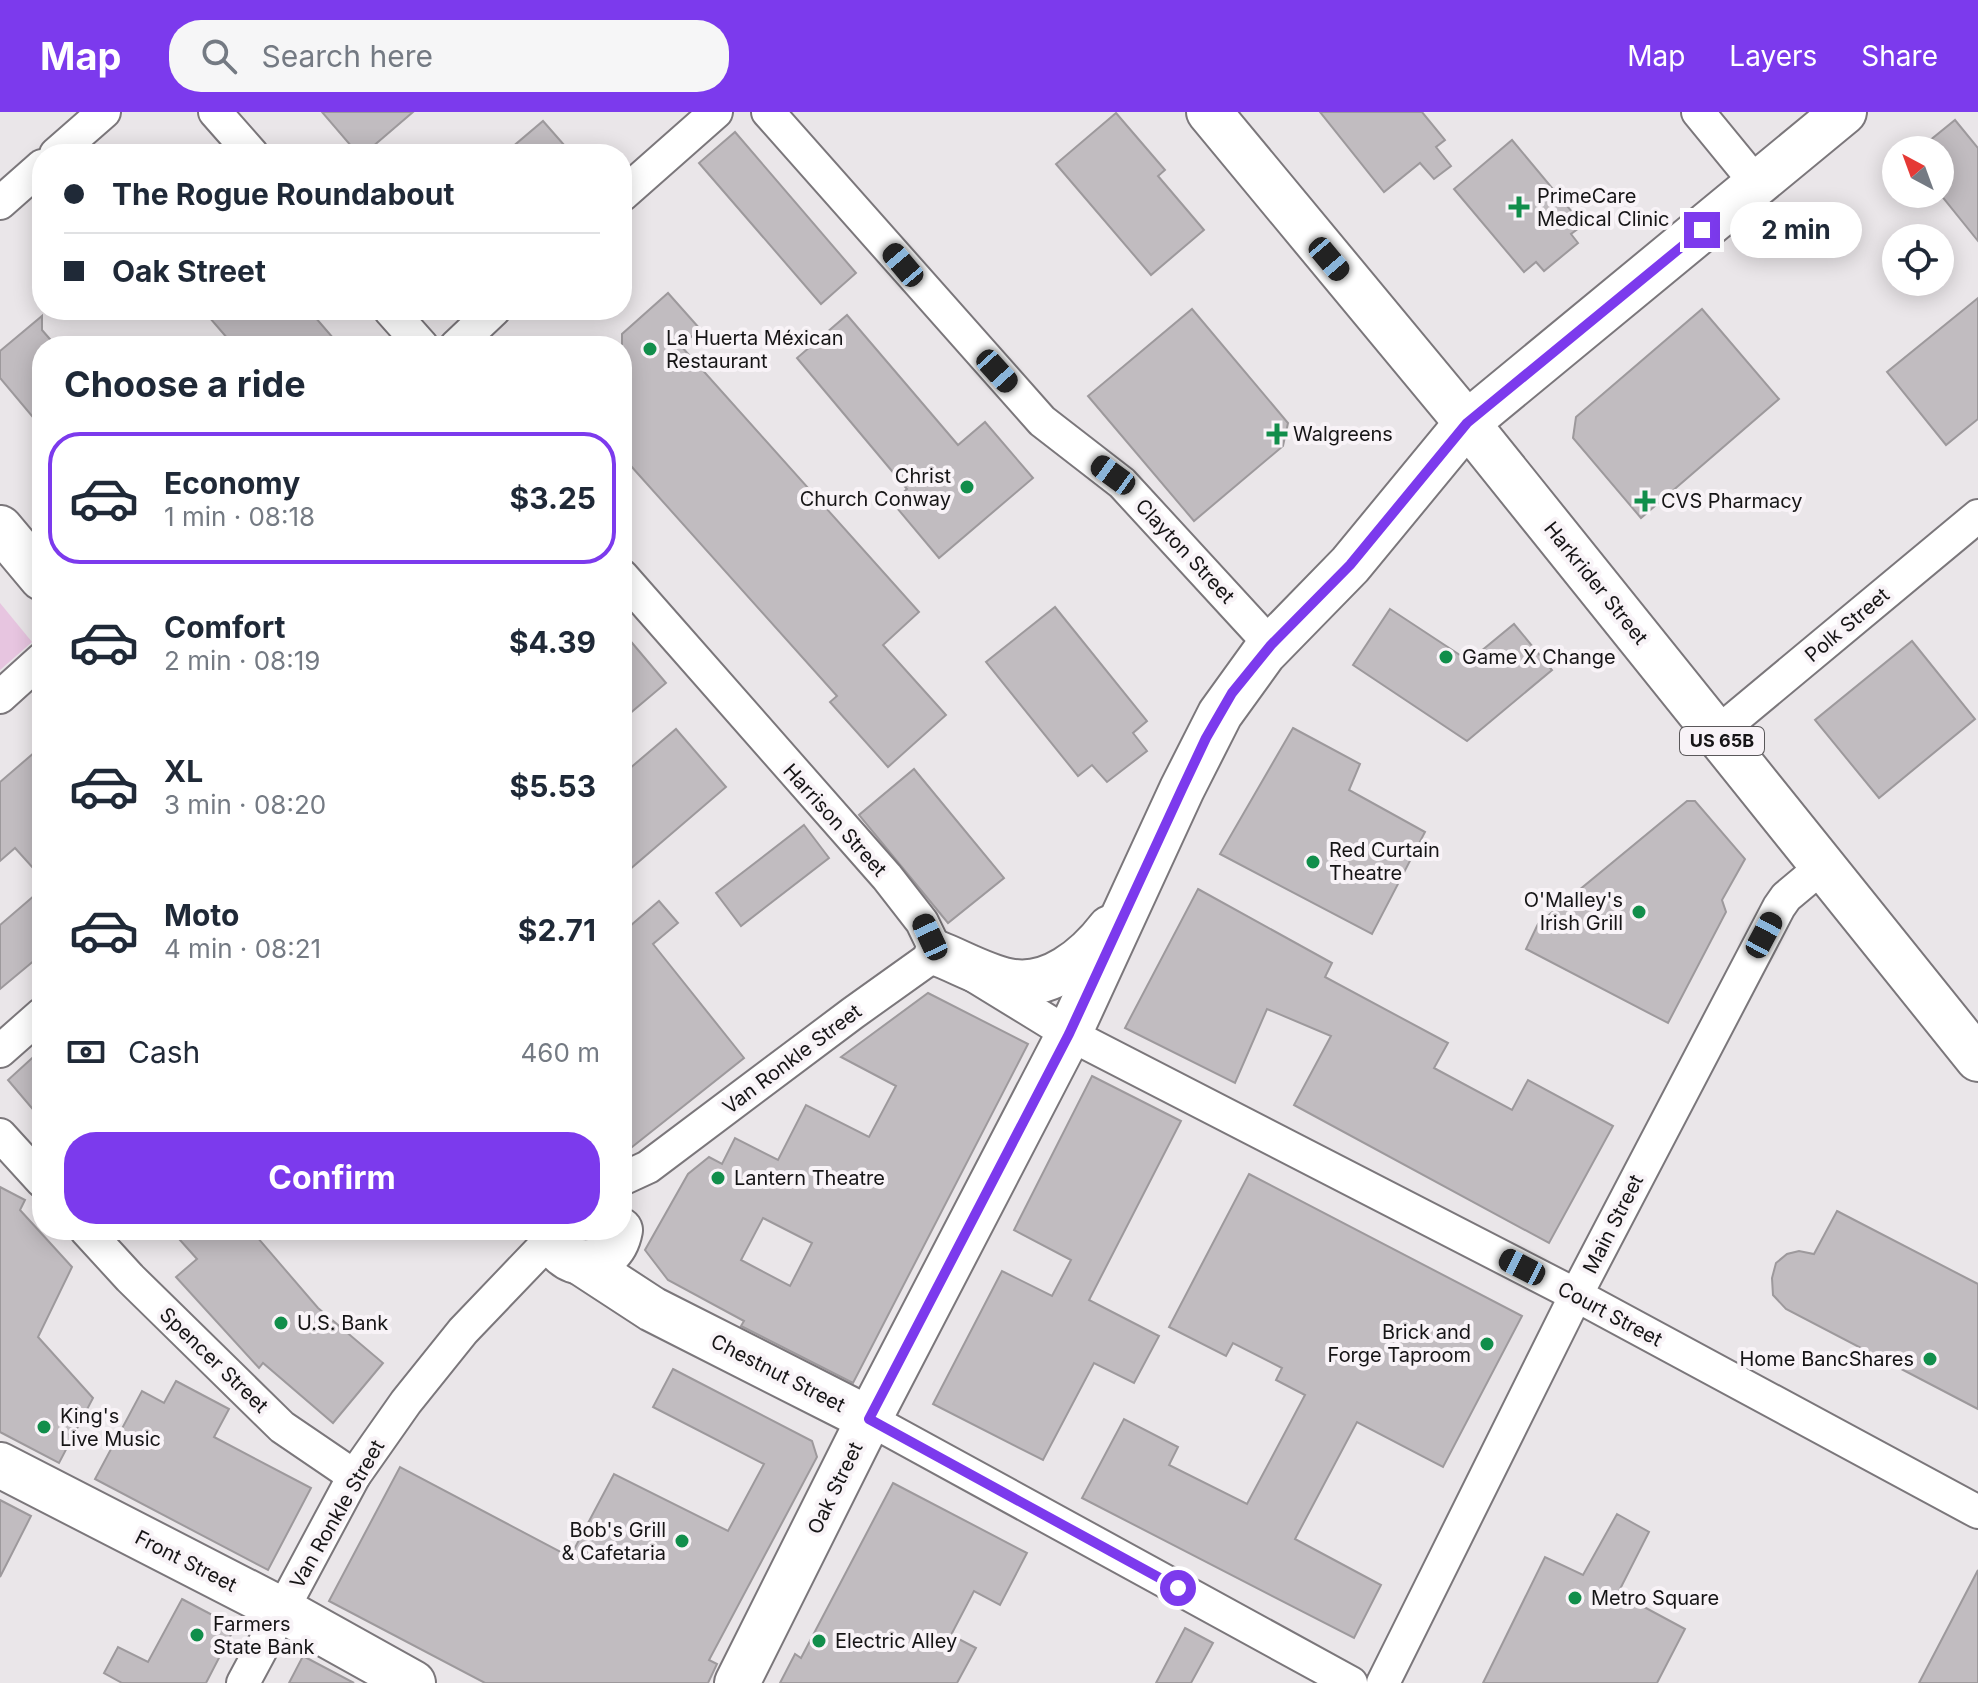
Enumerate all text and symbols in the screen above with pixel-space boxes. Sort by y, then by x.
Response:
search box [169,20,729,92]
text: Map [40,33,121,79]
icon: search [197,34,241,78]
text: Search here [261,38,433,74]
text: Map [1627,39,1685,73]
text: Layers [1729,39,1817,73]
text: Share [1861,39,1938,73]
north arrow [1882,136,1954,208]
map controls [1882,136,1954,296]
text: The Rogue Roundabout [112,176,454,212]
place label: PrimeCare Medical Clinic [1537,184,1670,231]
marker: PrimeCare Medical Clinic [1508,196,1530,218]
callout: 2 min [1730,202,1862,258]
route end [1684,212,1720,248]
text: 2 min [1761,214,1831,245]
button: locate [1882,224,1954,296]
car [1304,233,1354,285]
car [878,239,928,291]
text: Oak Street [112,253,266,289]
place label: La Huerta Méxican Restaurant [666,326,844,373]
marker: La Huerta Méxican Restaurant [641,340,659,358]
car [972,345,1022,397]
text: Choose a ride [64,362,306,406]
place label: Walgreens [1293,422,1393,446]
marker: Walgreens [1268,425,1286,443]
car [1087,451,1139,499]
icon: car [68,462,140,534]
place label: Christ Church Conway [800,464,951,511]
text: Economy [164,465,300,501]
marker: Christ Church Conway [958,478,976,496]
text: $3.25 [510,480,596,516]
place label: CVS Pharmacy [1661,489,1803,513]
marker: CVS Pharmacy [1636,492,1654,510]
street label: Clayton Street [1130,494,1240,609]
text: 1 min · 08:18 [164,501,315,532]
street label: Harkrider Street [1539,517,1653,650]
street label: Polk Street [1800,583,1894,667]
icon: car [68,606,140,678]
text: Comfort [164,609,285,645]
text: $4.39 [509,624,596,660]
text: 2 min · 08:19 [164,645,320,676]
place label: Game X Change [1462,645,1616,669]
marker: Game X Change [1437,648,1455,666]
road number: US 65B [1680,727,1764,755]
icon: car [68,750,140,822]
text: XL [164,753,203,789]
street label: Harrison Street [778,759,892,882]
text: $5.53 [510,768,596,804]
text: 3 min · 08:20 [164,789,326,820]
place label: Red Curtain Theatre [1329,838,1440,885]
marker: Red Curtain Theatre [1304,853,1322,871]
place label: O'Malley's Irish Grill [1524,888,1623,935]
icon: car [68,894,140,966]
text: Moto [164,897,239,933]
marker: O'Malley's Irish Grill [1630,903,1648,921]
car [1742,908,1786,962]
car [909,910,951,964]
text: $2.71 [518,912,596,948]
text: 4 min · 08:21 [164,933,321,964]
street label: Van Ronkle Street [718,999,866,1119]
icon: cash [64,1030,108,1074]
text: Cash [128,1034,200,1070]
text: 460 m [521,1037,600,1068]
button: Confirm [64,1132,600,1224]
place label: Lantern Theatre [734,1166,885,1190]
marker: Lantern Theatre [709,1169,727,1187]
street label: Main Street [1578,1170,1648,1278]
car [1495,1245,1549,1289]
street label: Court Street [1554,1276,1667,1352]
street label: Spencer Street [155,1302,273,1418]
place label: U.S. Bank [297,1311,388,1335]
marker: U.S. Bank [272,1314,290,1332]
place label: Brick and Forge Taproom [1328,1320,1471,1367]
street label: Chestnut Street [707,1329,850,1417]
marker: Brick and Forge Taproom [1478,1335,1496,1353]
place label: Home BancShares [1739,1347,1914,1371]
marker: Home BancShares [1921,1350,1939,1368]
place label: King's Live Music [60,1404,161,1451]
marker: King's Live Music [35,1418,53,1436]
street label: Van Ronkle Street [285,1435,389,1592]
street label: Oak Street [802,1438,868,1538]
place label: Bob's Grill & Cafetaria [561,1518,666,1565]
street label: Front Street [131,1525,241,1597]
marker: Bob's Grill & Cafetaria [673,1532,691,1550]
route start [1160,1570,1196,1606]
place label: Metro Square [1591,1586,1719,1610]
marker: Metro Square [1566,1589,1584,1607]
place label: Farmers State Bank [213,1612,314,1659]
marker: Farmers State Bank [188,1626,206,1644]
place label: Electric Alley [835,1629,957,1653]
marker: Electric Alley [810,1632,828,1650]

